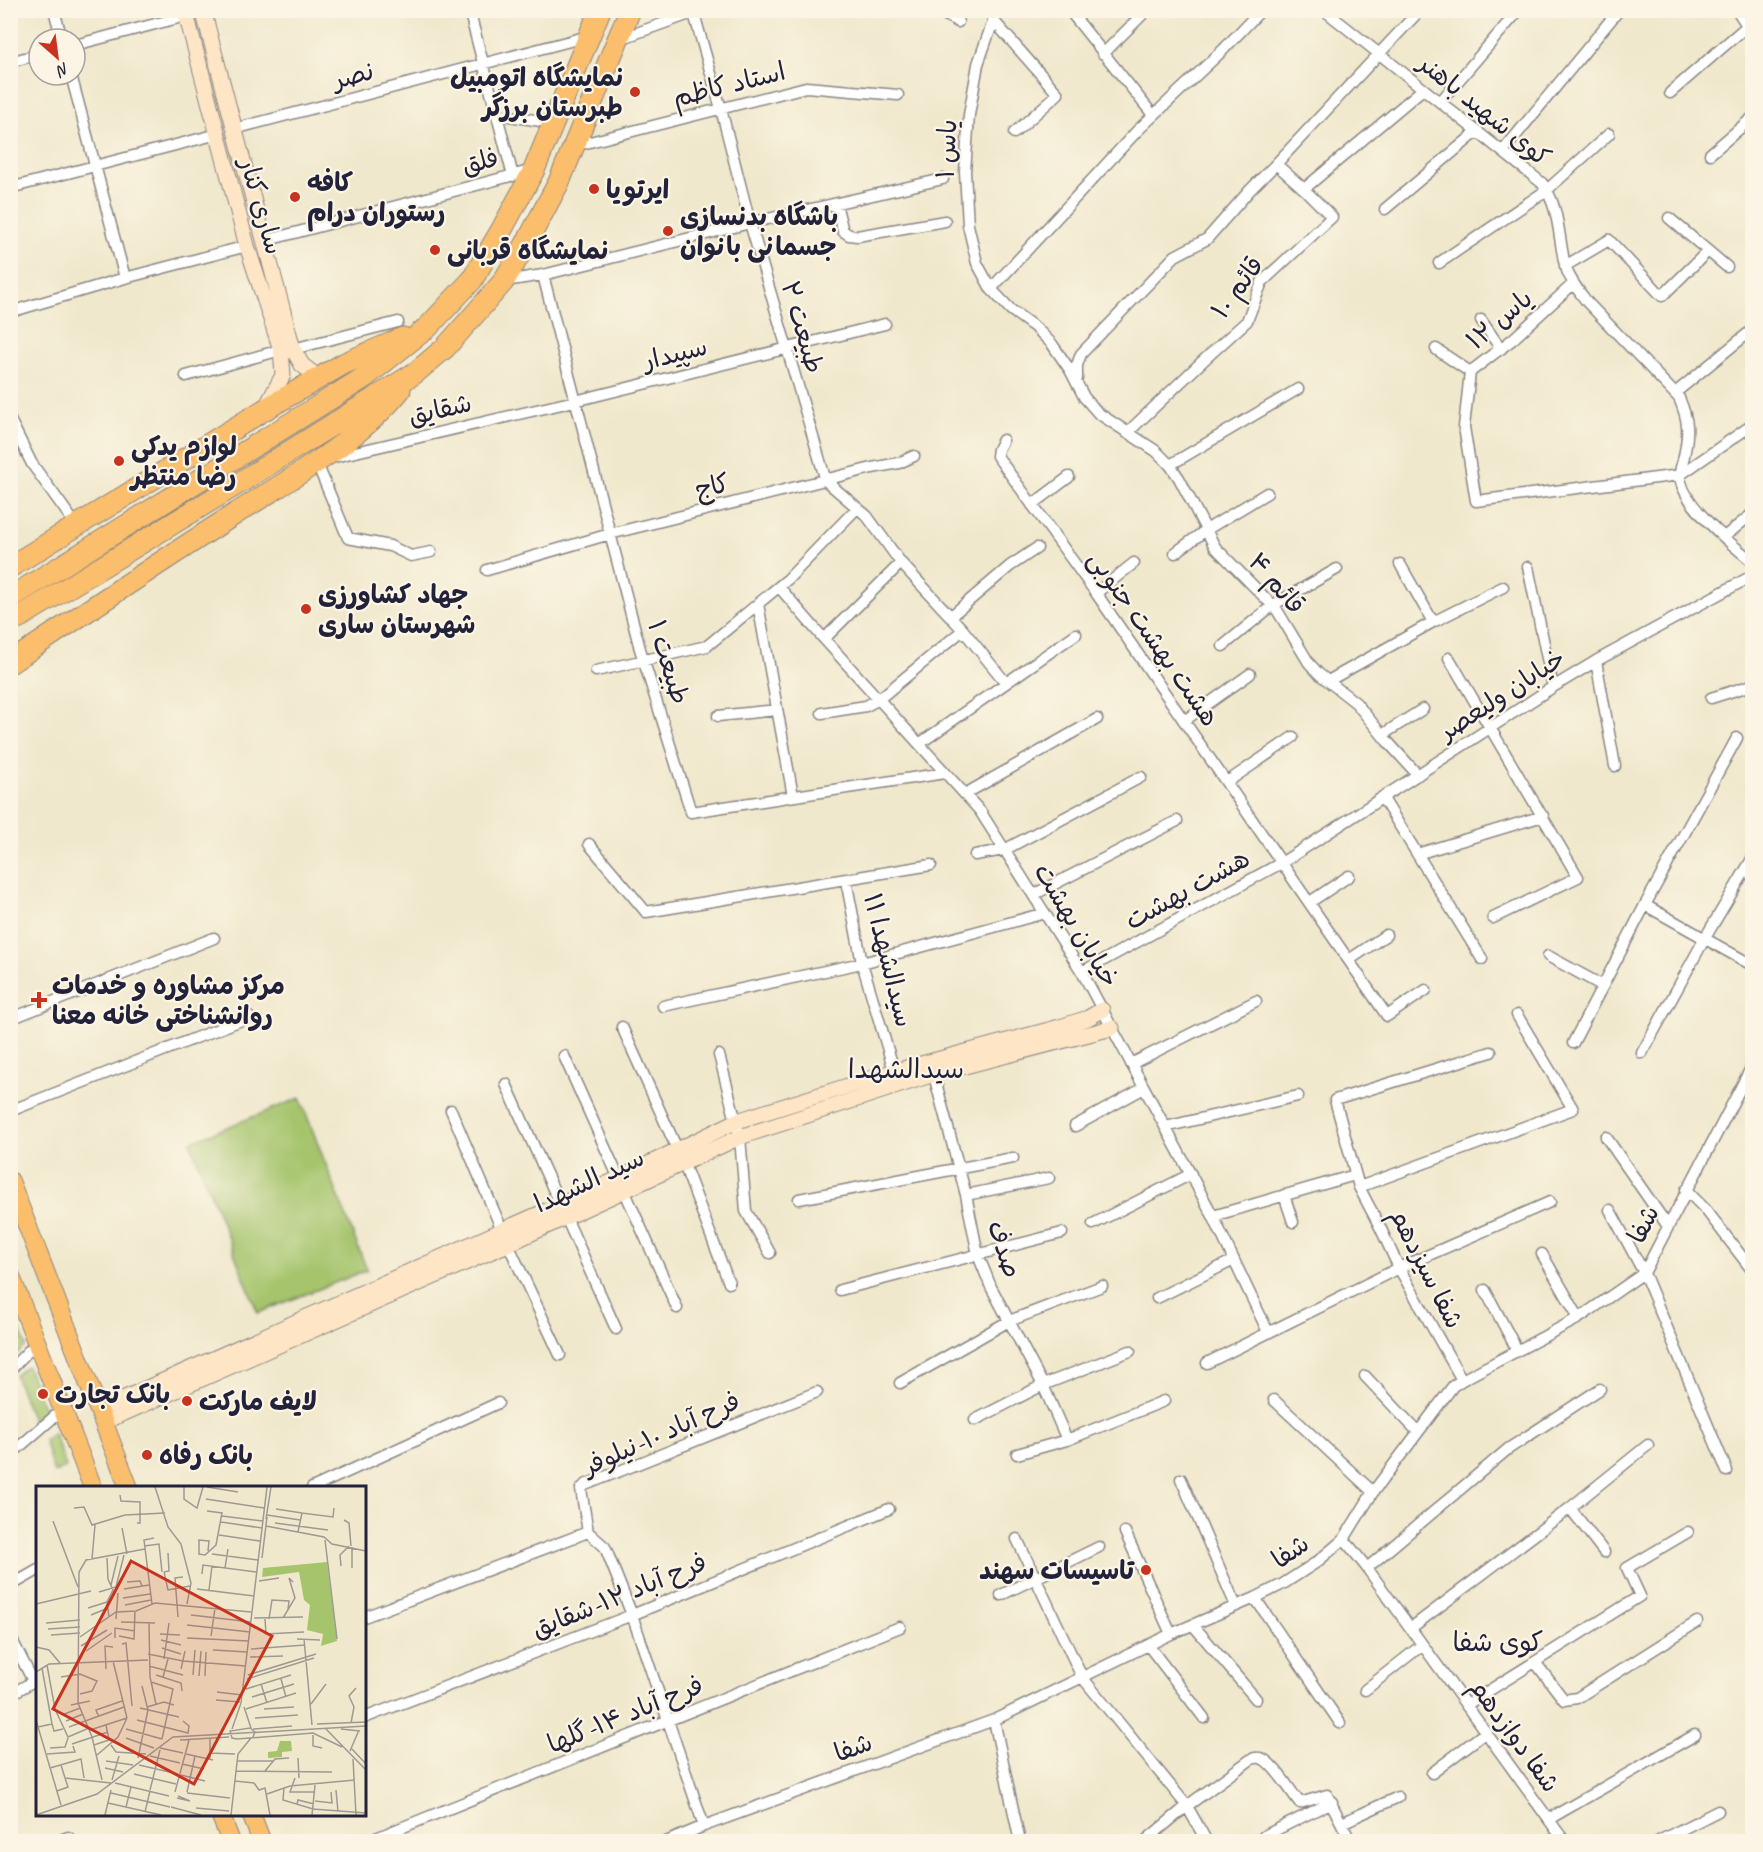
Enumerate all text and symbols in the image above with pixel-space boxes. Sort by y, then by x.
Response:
north arrow [27,27,87,87]
street label: کوی شهید باهنر [1411,46,1557,174]
street label: نصر [327,54,377,97]
street label: استاد کاظم [669,55,790,117]
text: N [52,58,73,82]
place label: نمایشگاه اتومبیل طبرستان برزگر [450,61,623,124]
marker: نمایشگاه اتومبیل طبرستان برزگر [628,85,642,99]
street label: یاس ۱ [928,118,965,180]
street label: فلق [458,141,502,182]
street label: ساری کنار [231,152,291,258]
place label: کافه رستوران درام [307,166,445,232]
place label: ایرتویا [606,173,669,206]
marker: ایرتویا [587,182,601,196]
marker: کافه رستوران درام [288,190,302,204]
place label: باشگاه بدنسازی جسمانی بانوان [680,200,838,263]
marker: باشگاه بدنسازی جسمانی بانوان [661,224,675,238]
place label: نمایشگاه قربانی [447,234,608,267]
marker: نمایشگاه قربانی [428,243,442,257]
street label: قائم ۱۰ [1204,249,1274,327]
street label: طبیعت ۲ [774,277,831,377]
street label: یاس ۱۲ [1459,282,1539,357]
street label: سپیدار [637,330,711,378]
street label: شقایق [405,386,475,433]
place label: لوازم یدکی رضا منتظر [129,430,237,493]
marker: لوازم یدکی رضا منتظر [112,454,126,468]
street label: کاج [692,466,733,508]
street label: هشت بهشت جنوبی [1081,544,1227,733]
street label: قائم ۴ [1239,546,1312,623]
place label: جهاد کشاورزی شهرستان ساری [318,578,475,641]
marker: جهاد کشاورزی شهرستان ساری [299,602,313,616]
street label: طبیعت ۱ [640,616,697,708]
street label: خیابان ولیعصر [1431,641,1572,749]
street label: هشت بهشت [1119,842,1255,937]
street label: خیابان بهشت [1027,857,1127,993]
street label: سیدالشهدا ۱۱ [856,890,921,1031]
place label: مرکز مشاوره و خدمات روانشناختی خانه معنا [52,969,285,1032]
marker: مرکز مشاوره و خدمات روانشناختی خانه معنا [30,991,48,1009]
district label: سیدالشهدا [848,1052,964,1086]
street label: سید الشهدا [529,1141,650,1220]
street label: شفا [1620,1200,1667,1249]
street label: شفا سیزدهم [1379,1202,1471,1335]
street label: صدف [980,1216,1029,1282]
place label: بانک تجارت [55,1378,170,1411]
street label: فرح آباد ۱۰-نیلوفر [575,1384,746,1485]
place label: لایف مارکت [199,1385,317,1418]
marker: بانک تجارت [36,1387,50,1401]
marker: لایف مارکت [180,1394,194,1408]
place label: بانک رفاه [159,1439,253,1472]
marker: بانک رفاه [140,1448,154,1462]
inset map [36,1486,366,1816]
street label: شفا [1265,1527,1316,1576]
street label: فرح آباد ۱۲-شقایق [527,1545,712,1647]
place label: تاسیسات سهند [979,1554,1135,1587]
marker: تاسیسات سهند [1139,1563,1153,1577]
district label: کوی شفا [1453,1625,1543,1659]
street label: فرح آباد ۱۴-گلها [542,1668,708,1762]
street label: شفا دوازدهم [1460,1672,1567,1801]
street label: شفا [829,1725,877,1770]

